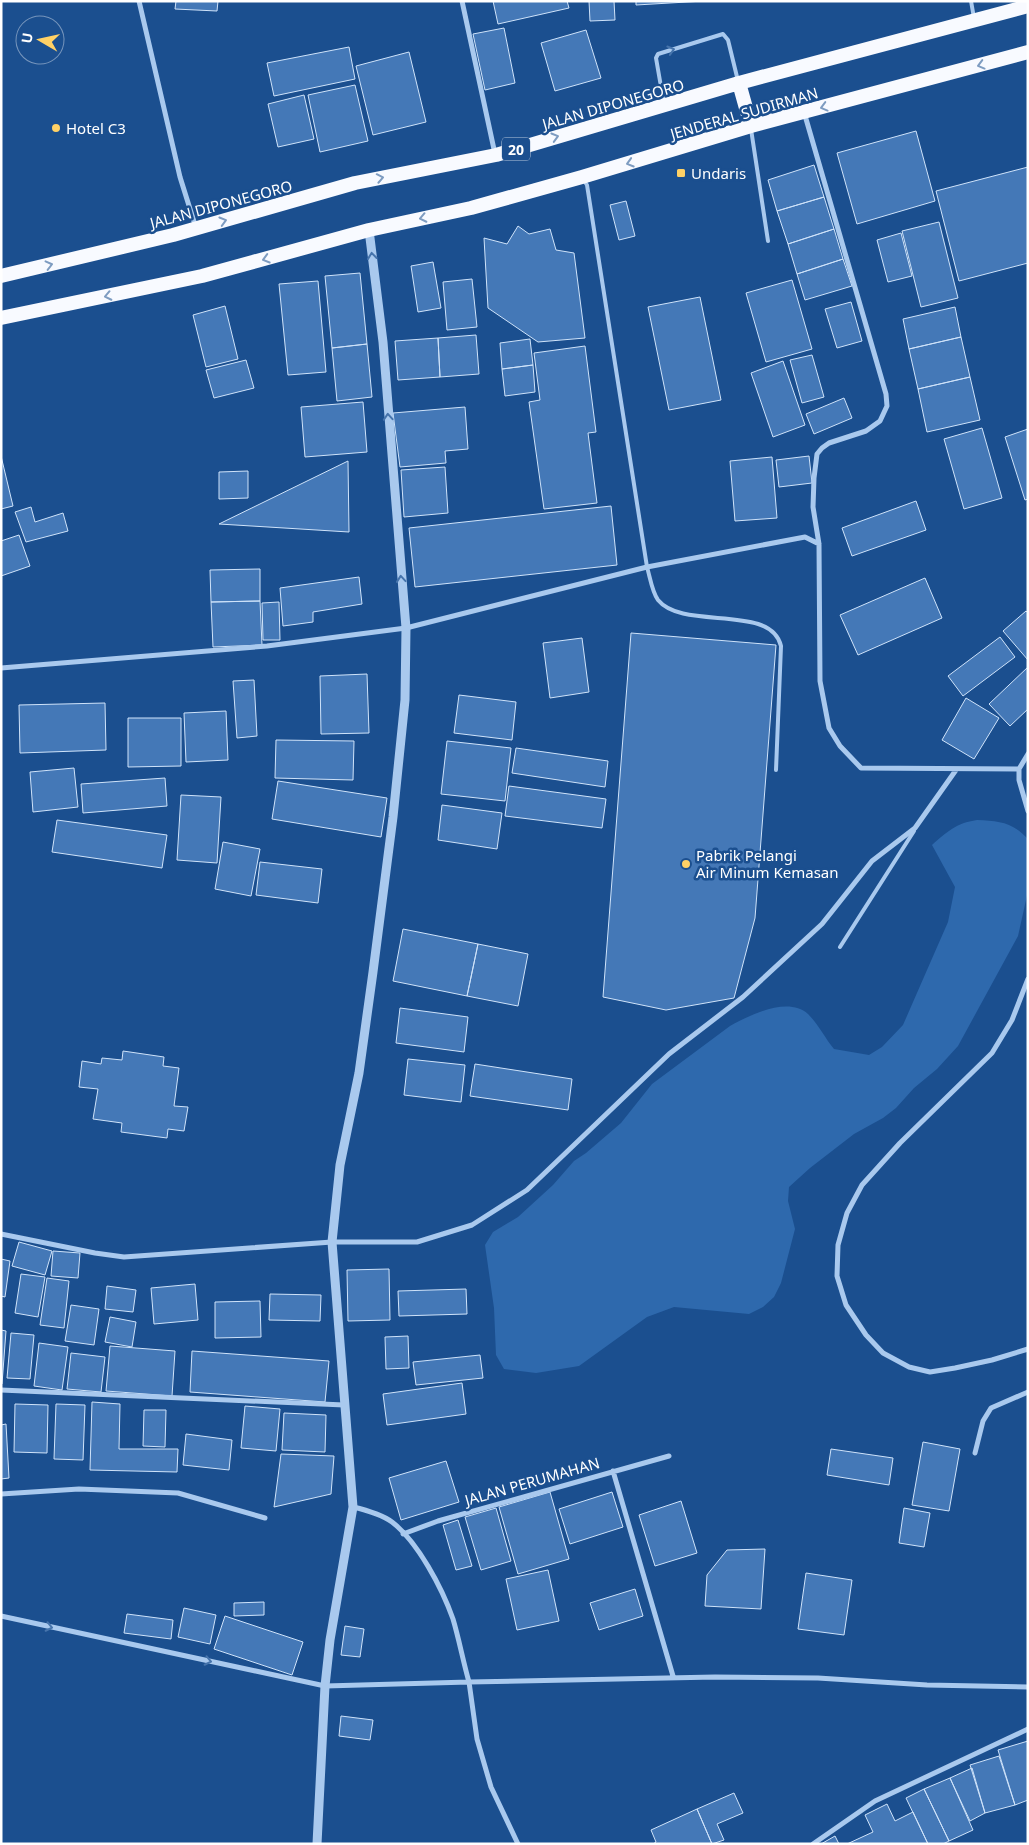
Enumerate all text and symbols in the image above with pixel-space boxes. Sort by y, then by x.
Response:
north arrow [15,15,65,65]
text: U [16,31,37,45]
one-way arrow [666,46,675,56]
one-way arrow [976,59,985,70]
street label: JALAN DIPONEGORO [538,74,686,134]
street label: JENDERAL SUDIRMAN [666,82,820,144]
one-way arrow [819,101,828,112]
place label: Hotel C3 [66,118,126,138]
marker: Hotel C3 [50,122,62,134]
one-way arrow [551,133,559,143]
road number: 20 [502,138,530,160]
one-way arrow [626,157,635,167]
place label: Undaris [691,163,746,183]
marker: Undaris [675,167,687,179]
one-way arrow [376,174,384,184]
street label: JALAN DIPONEGORO [146,175,294,233]
one-way arrow [419,212,428,223]
one-way arrow [219,216,227,226]
one-way arrow [367,251,378,259]
one-way arrow [263,253,271,263]
one-way arrow [44,260,53,271]
one-way arrow [104,290,112,300]
one-way arrow [382,413,393,421]
one-way arrow [396,575,407,583]
place label: Pabrik Pelangi Air Minum Kemasan [696,845,839,882]
marker: Pabrik Pelangi Air Minum Kemasan [680,858,692,870]
street label: JALAN PERUMAHAN [460,1452,602,1510]
one-way arrow [44,1621,53,1632]
one-way arrow [203,1655,212,1666]

